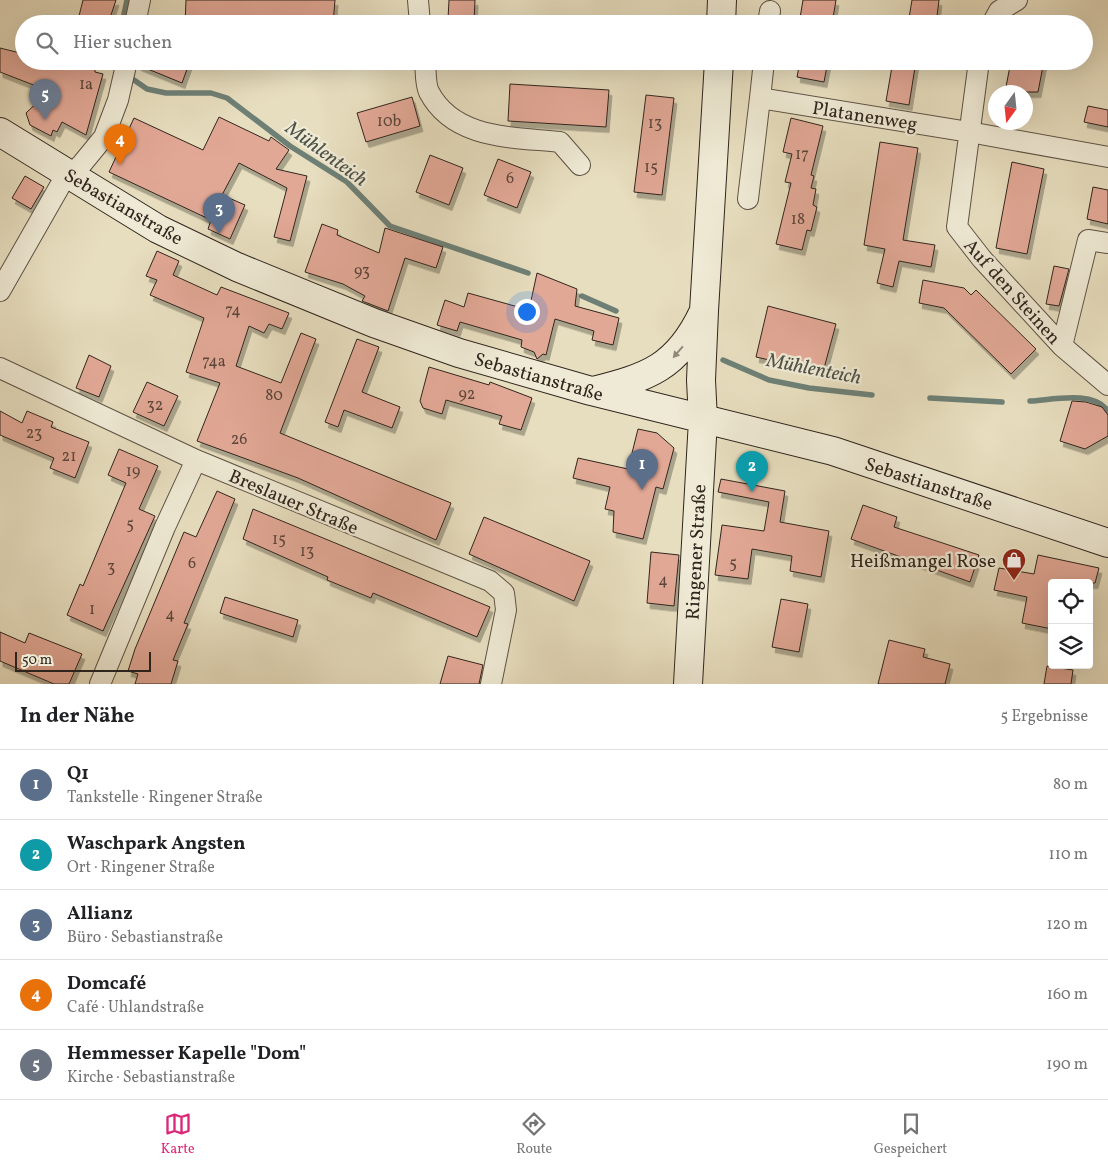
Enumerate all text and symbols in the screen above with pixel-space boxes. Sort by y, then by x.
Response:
search box [15,15,1093,70]
icon: search [33,29,61,57]
text: Hier suchen [73,30,172,56]
house number: 1a [79,74,93,96]
pin: 5 [29,79,61,120]
north arrow [988,85,1033,130]
street label: Platanenweg [810,96,919,138]
house number: 10b [377,111,402,133]
house number: 13 [648,113,662,135]
water label: Mühlenteich [278,115,373,194]
pin: 4 [104,124,136,165]
house number: 17 [795,144,809,166]
house number: 15 [644,157,658,179]
street label: Sebastianstraße [59,163,187,252]
house number: 6 [506,168,514,190]
pin: 3 [203,193,235,234]
house number: 18 [791,209,805,231]
street label: Auf den Steinen [957,234,1066,351]
house number: 93 [354,261,370,283]
your location [514,299,540,325]
house number: 74 [225,300,241,322]
one-way arrow [673,345,684,358]
street label: Sebastianstraße [471,347,606,409]
water label: Mühlenteich [763,347,863,393]
house number: 74a [202,351,226,373]
house number: 92 [459,384,475,406]
house number: 80 [265,385,283,407]
house number: 32 [147,395,163,417]
house number: 23 [26,423,42,445]
house number: 26 [231,429,247,451]
house number: 21 [62,446,76,468]
pin: 1 [626,449,658,490]
pin: 2 [736,451,768,492]
street label: Sebastianstraße [861,452,996,518]
house number: 19 [126,461,140,483]
street label: Breslauer Straße [224,464,362,542]
street label: Ringener Straße [680,484,714,621]
house number: 5 [126,514,134,536]
house number: 15 [272,529,286,551]
house number: 13 [300,541,314,563]
shop icon: Heißmangel Rose [1001,547,1027,581]
place label: Heißmangel Rose [850,549,996,575]
house number: 6 [188,553,196,575]
house number: 5 [729,553,737,575]
house number: 3 [107,557,115,579]
house number: 4 [658,570,668,592]
map controls [1048,579,1093,669]
button: locate [1048,579,1093,624]
house number: 1 [89,599,95,621]
house number: 4 [165,604,175,626]
button: layers [1048,624,1093,669]
scale bar [15,649,151,672]
text: 50 m [22,651,52,670]
text: In der Nähe [20,702,135,731]
text: 5 Ergebnisse [1001,706,1088,728]
text: Q1 [67,761,89,787]
text: 1 [33,774,39,796]
text: 80 m [1053,774,1088,796]
text: Tankstelle · Ringener Straße [67,787,263,809]
text: Waschpark Angsten [67,831,246,857]
text: 2 [32,844,40,866]
text: 110 m [1049,844,1088,866]
text: Ort · Ringener Straße [67,857,215,879]
text: Allianz [67,901,133,927]
text: 3 [32,914,40,936]
text: 120 m [1046,914,1088,936]
text: Büro · Sebastianstraße [67,927,223,949]
text: Domcafé [67,971,146,997]
text: 4 [31,984,41,1006]
text: 160 m [1047,984,1088,1006]
text: Café · Uhlandstraße [67,997,204,1019]
text: Hemmesser Kapelle "Dom" [67,1041,306,1067]
text: 5 [32,1054,40,1076]
text: 190 m [1046,1054,1088,1076]
text: Kirche · Sebastianstraße [67,1067,235,1089]
tab: Karte [161,1110,195,1159]
tab: Route [516,1110,552,1159]
tab: Gespeichert [874,1110,947,1159]

